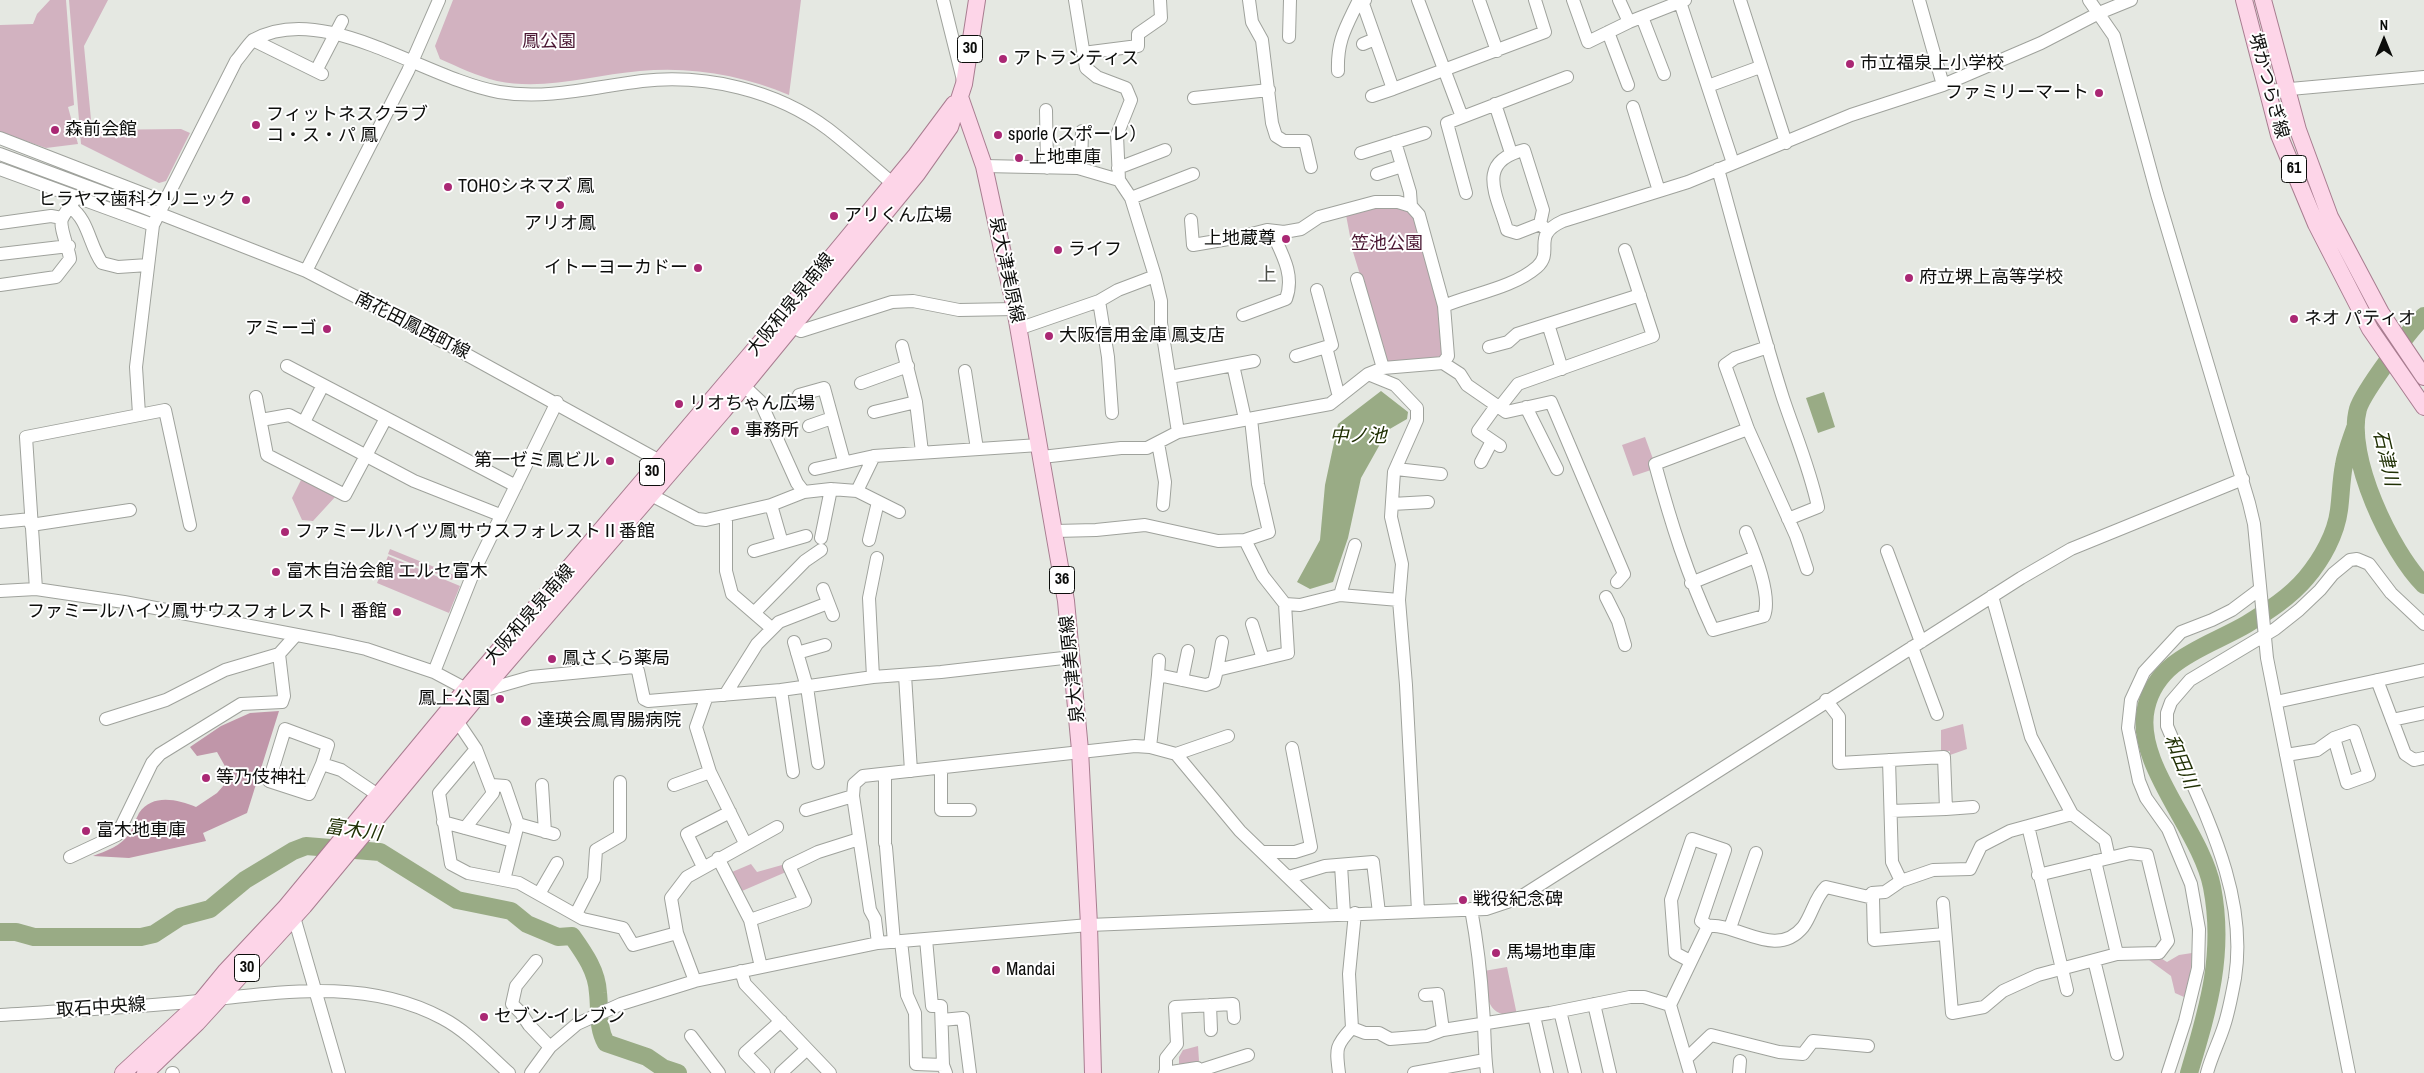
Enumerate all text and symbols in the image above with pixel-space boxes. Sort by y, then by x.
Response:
north arrow [2359,15,2409,65]
text: N [2380,16,2388,34]
park label: 鳳公園 [522,31,576,53]
street label: 堺かつらぎ線 [2244,31,2292,141]
road number: 30 [958,36,982,62]
place label: アトランティス [1013,48,1139,70]
marker: アトランティス [997,53,1009,65]
place label: 市立福泉上小学校 [1860,53,2004,75]
marker: 市立福泉上小学校 [1844,58,1856,70]
place label: ファミリーマート [1945,82,2089,104]
marker: ファミリーマート [2093,87,2105,99]
place label: フィットネスクラブ コ・ス・パ 鳳 [266,104,428,146]
place label: 森前会館 [65,119,137,141]
marker: フィットネスクラブ コ・ス・パ 鳳 [250,119,262,131]
marker: 森前会館 [49,124,61,136]
place label: sporle (スポーレ） [1008,124,1147,146]
marker: sporle (スポーレ） [992,129,1004,141]
place label: 上地車庫 [1029,147,1101,169]
marker: 上地車庫 [1013,152,1025,164]
road number: 61 [2282,156,2306,182]
place label: TOHOシネマズ 鳳 [458,176,594,198]
marker: TOHOシネマズ 鳳 [442,181,454,193]
place label: ヒラヤマ歯科クリニック [38,189,236,211]
marker: ヒラヤマ歯科クリニック [240,194,252,206]
marker: アリオ鳳 [554,199,566,211]
place label: アリくん広場 [844,205,952,227]
marker: アリくん広場 [828,210,840,222]
place label: アリオ鳳 [524,213,596,235]
street label: 泉大津美原線 [984,215,1028,325]
place label: 上地蔵尊 [1204,228,1276,250]
marker: 上地蔵尊 [1280,233,1292,245]
park label: 笠池公園 [1351,233,1423,255]
place label: ライフ [1068,239,1122,261]
marker: ライフ [1052,244,1064,256]
street label: 大阪和泉泉南線 [743,249,839,361]
place label: イトーヨーカドー [544,257,688,279]
marker: イトーヨーカドー [692,262,704,274]
district label: 上 [1258,265,1276,287]
place label: 府立堺上高等学校 [1919,267,2063,289]
marker: 府立堺上高等学校 [1903,272,1915,284]
street label: 南花田鳳西町線 [351,288,473,364]
place label: ネオ パティオ [2304,308,2416,330]
marker: ネオ パティオ [2288,313,2300,325]
place label: アミーゴ [245,318,317,340]
marker: アミーゴ [321,323,333,335]
place label: 大阪信用金庫 鳳支店 [1059,325,1225,347]
marker: 大阪信用金庫 鳳支店 [1043,330,1055,342]
place label: リオちゃん広場 [689,393,815,415]
marker: リオちゃん広場 [673,398,685,410]
place label: 事務所 [745,420,799,442]
marker: 事務所 [729,425,741,437]
water label: 中ノ池 [1330,426,1386,448]
water label: 石津川 [2367,428,2403,488]
place label: 第一ゼミ鳳ビル [474,450,600,472]
marker: 第一ゼミ鳳ビル [604,455,616,467]
road number: 30 [640,458,664,486]
place label: ファミールハイツ鳳サウスフォレストⅡ番館 [295,521,655,543]
marker: ファミールハイツ鳳サウスフォレストⅡ番館 [279,526,291,538]
street label: 大阪和泉泉南線 [481,560,579,670]
place label: 富木自治会館 エルセ富木 [286,561,488,583]
marker: 富木自治会館 エルセ富木 [270,566,282,578]
road number: 36 [1050,566,1074,594]
place label: ファミールハイツ鳳サウスフォレストⅠ番館 [27,601,387,623]
marker: ファミールハイツ鳳サウスフォレストⅠ番館 [391,606,403,618]
street label: 泉大津美原線 [1057,614,1089,724]
place label: 鳳さくら薬局 [562,648,670,670]
marker: 鳳さくら薬局 [546,653,558,665]
place label: 鳳上公園 [418,688,490,710]
marker: 鳳上公園 [494,693,506,705]
place label: 達瑛会鳳胃腸病院 [537,710,681,732]
marker: 達瑛会鳳胃腸病院 [519,714,533,728]
water label: 和田川 [2158,731,2202,793]
place label: 等乃伎神社 [216,767,306,789]
marker: 等乃伎神社 [200,772,212,784]
water label: 富木川 [323,816,383,846]
place label: 富木地車庫 [96,820,186,842]
marker: 富木地車庫 [80,825,92,837]
place label: 戦役紀念碑 [1473,889,1563,911]
marker: 戦役紀念碑 [1457,894,1469,906]
place label: 馬場地車庫 [1506,942,1596,964]
marker: 馬場地車庫 [1490,947,1502,959]
road number: 30 [234,954,260,981]
place label: Mandai [1006,959,1055,981]
marker: Mandai [990,964,1002,976]
street label: 取石中央線 [55,994,147,1022]
place label: セブン-イレブン [494,1006,625,1028]
marker: セブン-イレブン [478,1011,490,1023]

